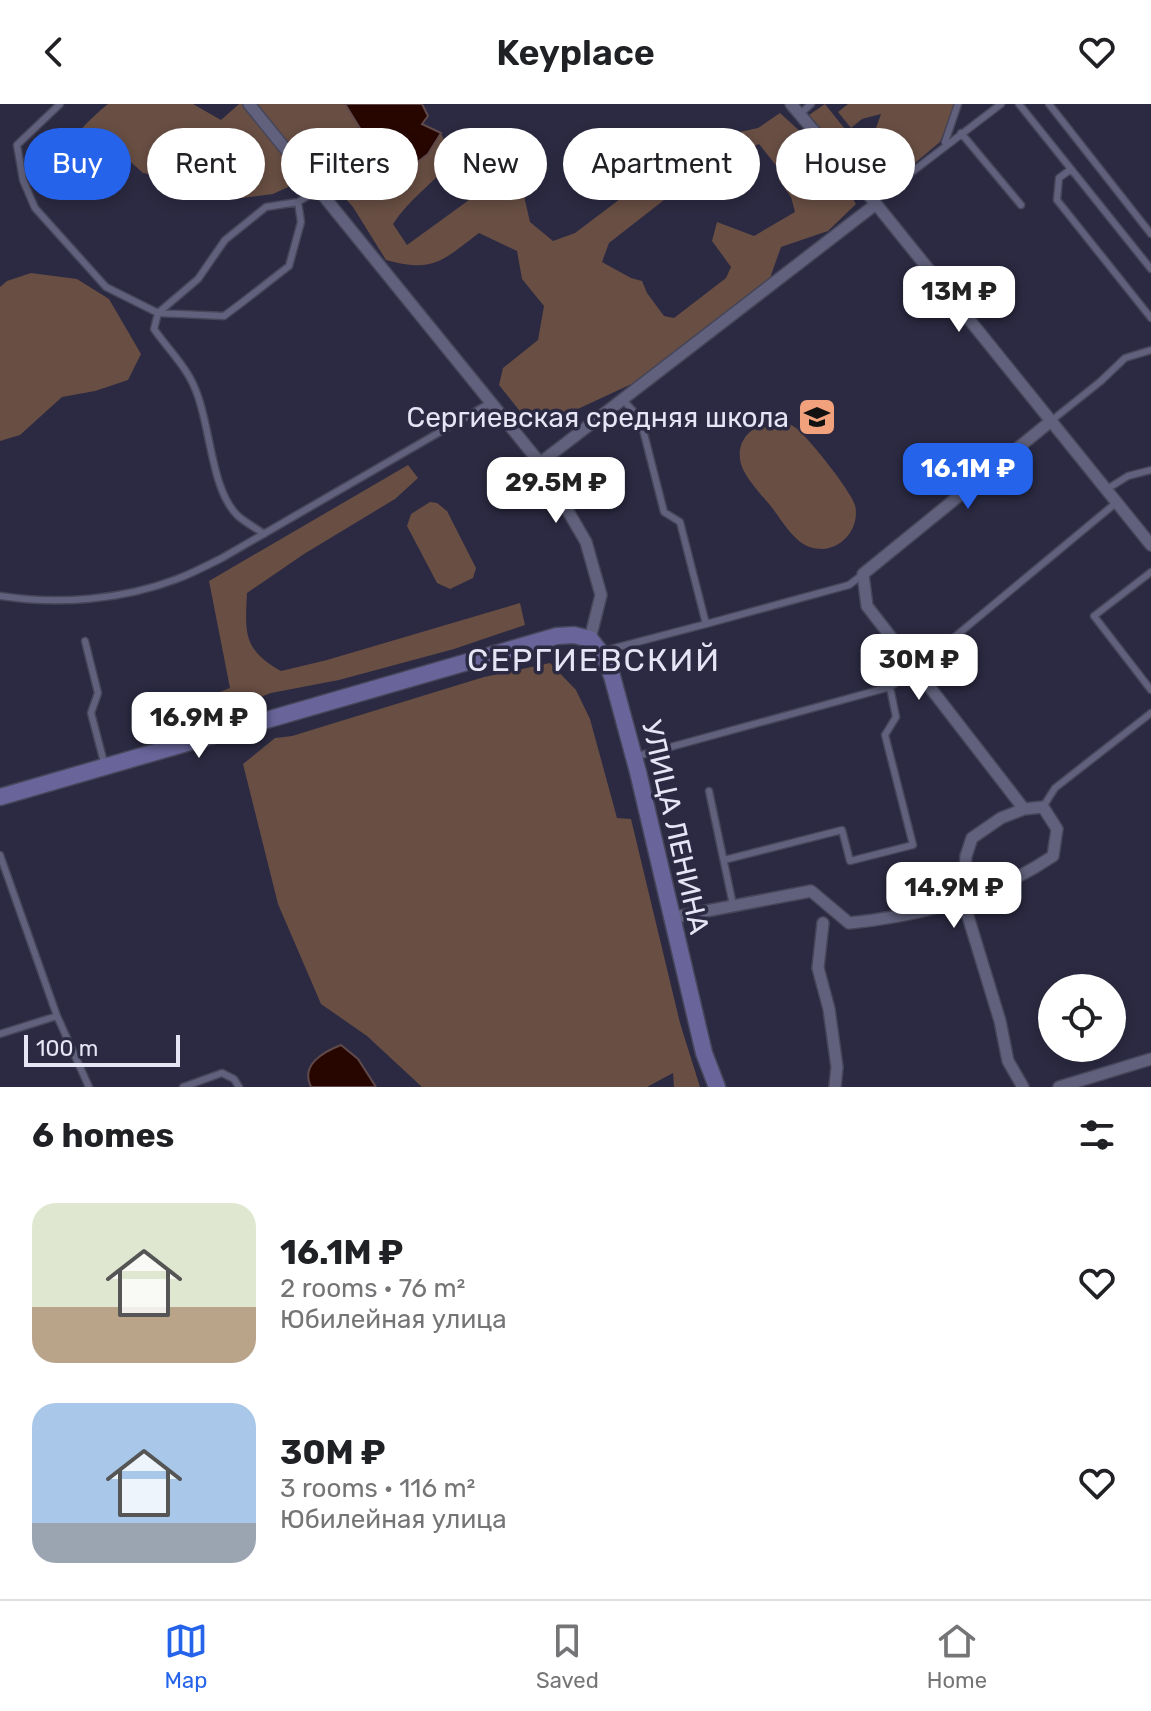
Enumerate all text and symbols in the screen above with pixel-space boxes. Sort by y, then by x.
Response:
icon: back [32,30,76,74]
icon: heart [1075,30,1119,74]
text: Keyplace [496,31,655,74]
chip: Buy [24,128,131,200]
chip: Rent [147,128,265,200]
chip: Filters [281,128,418,200]
chip: New [434,128,547,200]
chip: Apartment [563,128,760,200]
chip: House [776,128,915,200]
pin: 13M ₽ [903,266,1015,334]
text: 13M ₽ [921,276,997,307]
school or university icon: Сергиевская средняя школа [796,396,838,438]
place label: Сергиевская средняя школа [407,401,789,434]
pin: 16.1M ₽ [894,443,1042,511]
text: 16.1M ₽ [921,453,1015,484]
pin: 29.5M ₽ [482,457,630,525]
text: 29.5M ₽ [505,467,607,498]
pin: 30M ₽ [863,634,975,702]
district label: СЕРГИЕВСКИЙ [467,641,721,679]
text: 30M ₽ [879,644,959,675]
pin: 16.9M ₽ [125,692,273,760]
text: 16.9M ₽ [150,702,248,733]
street label: УЛИЦА ЛЕНИНА [635,717,716,938]
pin: 14.9M ₽ [880,862,1028,930]
text: 14.9M ₽ [904,872,1004,903]
map controls [1038,974,1126,1062]
button: locate [1038,974,1126,1062]
scale bar [24,1031,180,1067]
text: 100 m [36,1035,98,1062]
icon: filters [1075,1113,1119,1157]
text: 6 homes [32,1115,174,1156]
text: 16.1M ₽ [280,1232,403,1273]
icon: home [96,1235,192,1331]
icon: heart [1075,1261,1119,1305]
text: 2 rooms · 76 m² [280,1273,465,1304]
text: Юбилейная улица [280,1304,507,1335]
text: 30M ₽ [280,1432,385,1473]
icon: home [96,1435,192,1531]
icon: heart [1075,1461,1119,1505]
text: 3 rooms · 116 m² [280,1473,475,1504]
text: Юбилейная улица [280,1504,507,1535]
tab: Map [164,1619,208,1694]
tab: Saved [536,1619,599,1694]
tab: Home [927,1619,987,1694]

